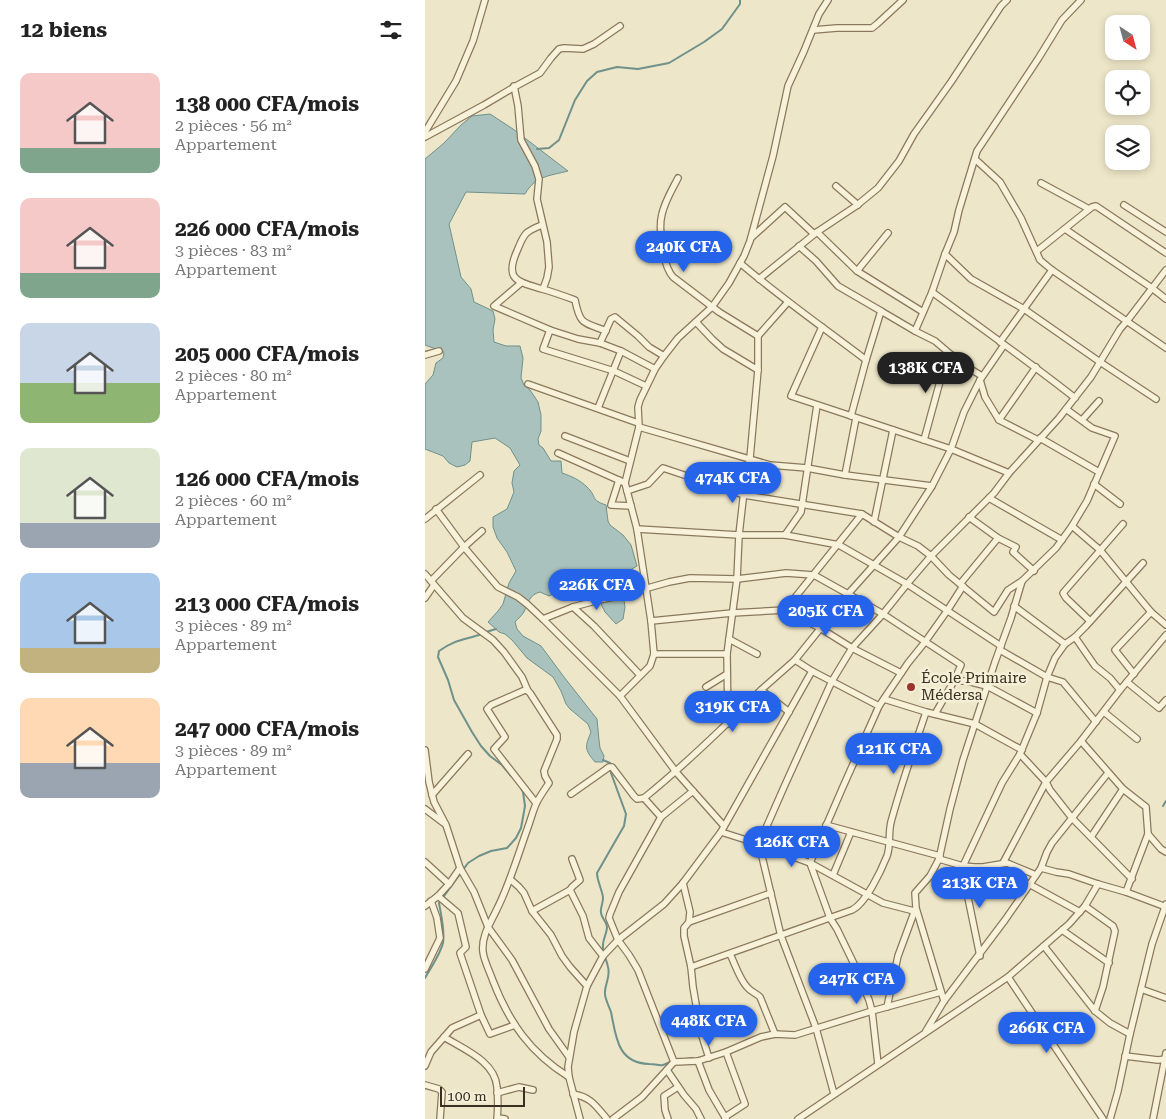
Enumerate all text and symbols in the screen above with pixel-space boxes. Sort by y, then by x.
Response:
north arrow [1105,15,1150,60]
map controls [1105,15,1150,170]
icon: filters [377,16,405,44]
text: 12 biens [20,18,107,42]
button: locate [1105,70,1150,115]
text: 138 000 CFA/mois [175,92,359,116]
icon: home [60,93,120,153]
text: 2 pièces · 56 m² [175,116,292,135]
button: layers [1105,125,1150,170]
text: Appartement [175,135,277,154]
text: 226 000 CFA/mois [175,217,359,241]
icon: home [60,218,120,278]
pin: 240K CFA [632,230,736,273]
text: 240K CFA [646,237,722,256]
text: 3 pièces · 83 m² [175,241,292,260]
text: Appartement [175,260,277,279]
text: 205 000 CFA/mois [175,342,359,366]
icon: home [60,343,120,403]
pin: 138K CFA [874,352,978,394]
text: 138K CFA [888,358,964,377]
text: 2 pièces · 80 m² [175,366,292,385]
text: Appartement [175,385,277,404]
pin: 474K CFA [681,462,785,504]
text: 126 000 CFA/mois [175,467,359,491]
icon: home [60,468,120,528]
text: 474K CFA [695,468,771,487]
text: 2 pièces · 60 m² [175,491,292,510]
text: Appartement [175,510,277,529]
pin: 226K CFA [545,568,649,611]
text: 226K CFA [559,575,635,594]
text: 213 000 CFA/mois [175,592,359,616]
icon: home [60,593,120,653]
pin: 205K CFA [774,594,878,637]
text: 205K CFA [788,601,864,620]
text: 3 pièces · 89 m² [175,616,292,635]
text: Appartement [175,635,277,654]
place label: École Primaire Médersa [921,669,1026,704]
marker: École Primaire Médersa [905,681,917,693]
pin: 319K CFA [681,690,785,733]
text: 319K CFA [695,697,771,716]
text: 247 000 CFA/mois [175,717,359,741]
icon: home [60,718,120,778]
pin: 121K CFA [842,732,946,775]
text: 121K CFA [856,739,932,758]
text: 3 pièces · 89 m² [175,741,292,760]
text: Appartement [175,760,277,779]
pin: 126K CFA [740,826,844,868]
text: 126K CFA [754,832,830,851]
pin: 213K CFA [928,866,1032,909]
text: 213K CFA [942,873,1018,892]
pin: 247K CFA [805,962,909,1005]
text: 247K CFA [819,969,895,988]
pin: 448K CFA [657,1004,761,1047]
text: 448K CFA [671,1011,747,1030]
pin: 266K CFA [995,1012,1099,1054]
text: 266K CFA [1009,1018,1085,1037]
scale bar [440,1084,525,1107]
text: 100 m [447,1088,487,1104]

